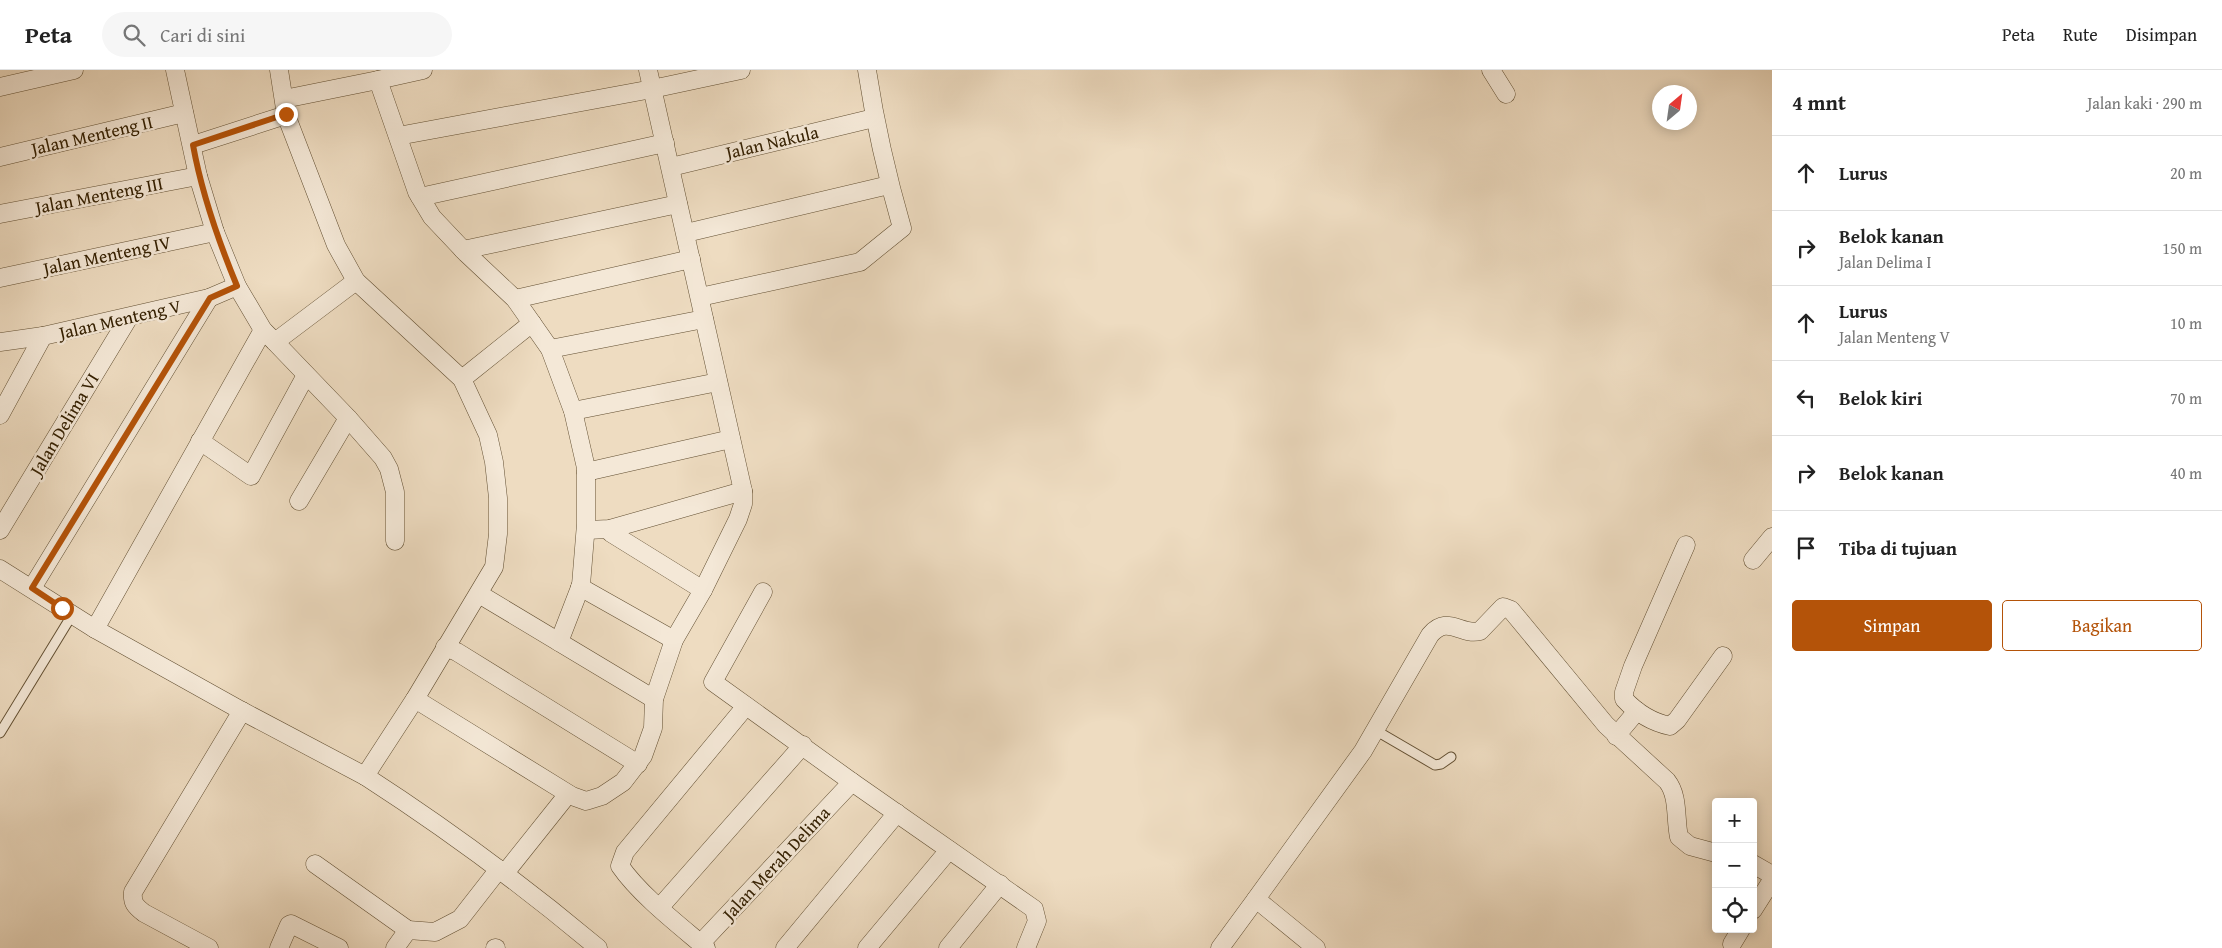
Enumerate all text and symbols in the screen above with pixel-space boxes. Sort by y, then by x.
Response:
search box [102,12,452,57]
text: Peta [25,17,72,52]
icon: search [120,21,148,49]
text: Cari di sini [160,21,245,49]
text: Peta [2002,21,2035,48]
text: Rute [2063,21,2098,48]
text: Disimpan [2126,21,2197,48]
north arrow [1652,85,1697,130]
text: 4 mnt [1792,87,1846,118]
text: Jalan kaki · 290 m [2087,91,2202,115]
route end [275,103,298,126]
street label: Jalan Menteng II [27,108,155,163]
street label: Jalan Nakula [721,118,822,166]
icon: ahead [1792,159,1820,187]
text: Lurus [1839,159,1888,187]
text: 20 m [2170,161,2202,185]
street label: Jalan Menteng III [31,169,165,221]
text: Belok kanan [1839,222,1944,250]
street label: Jalan Menteng IV [39,228,174,282]
icon: right [1792,234,1820,262]
text: 150 m [2162,236,2202,260]
text: Jalan Delima I [1839,250,1931,274]
street label: Jalan Menteng V [54,292,184,347]
text: Lurus [1839,297,1888,325]
icon: ahead [1792,309,1820,337]
text: 10 m [2170,311,2202,335]
text: Jalan Menteng V [1839,325,1950,349]
street label: Jalan Delima VI [22,367,105,482]
icon: left [1792,384,1820,412]
text: Belok kiri [1839,384,1922,412]
text: 70 m [2170,386,2202,410]
icon: right [1792,459,1820,487]
text: Belok kanan [1839,459,1944,487]
text: 40 m [2170,461,2202,485]
icon: arrive [1792,534,1820,562]
text: Tiba di tujuan [1839,534,1957,562]
route start [51,597,74,620]
button: Simpan [1792,600,1992,651]
button: Bagikan [2002,600,2202,651]
map controls [1712,798,1757,933]
button: + [1712,798,1757,843]
street label: Jalan Merah Delima [714,799,837,928]
button: − [1712,843,1757,888]
button: locate [1712,888,1757,933]

